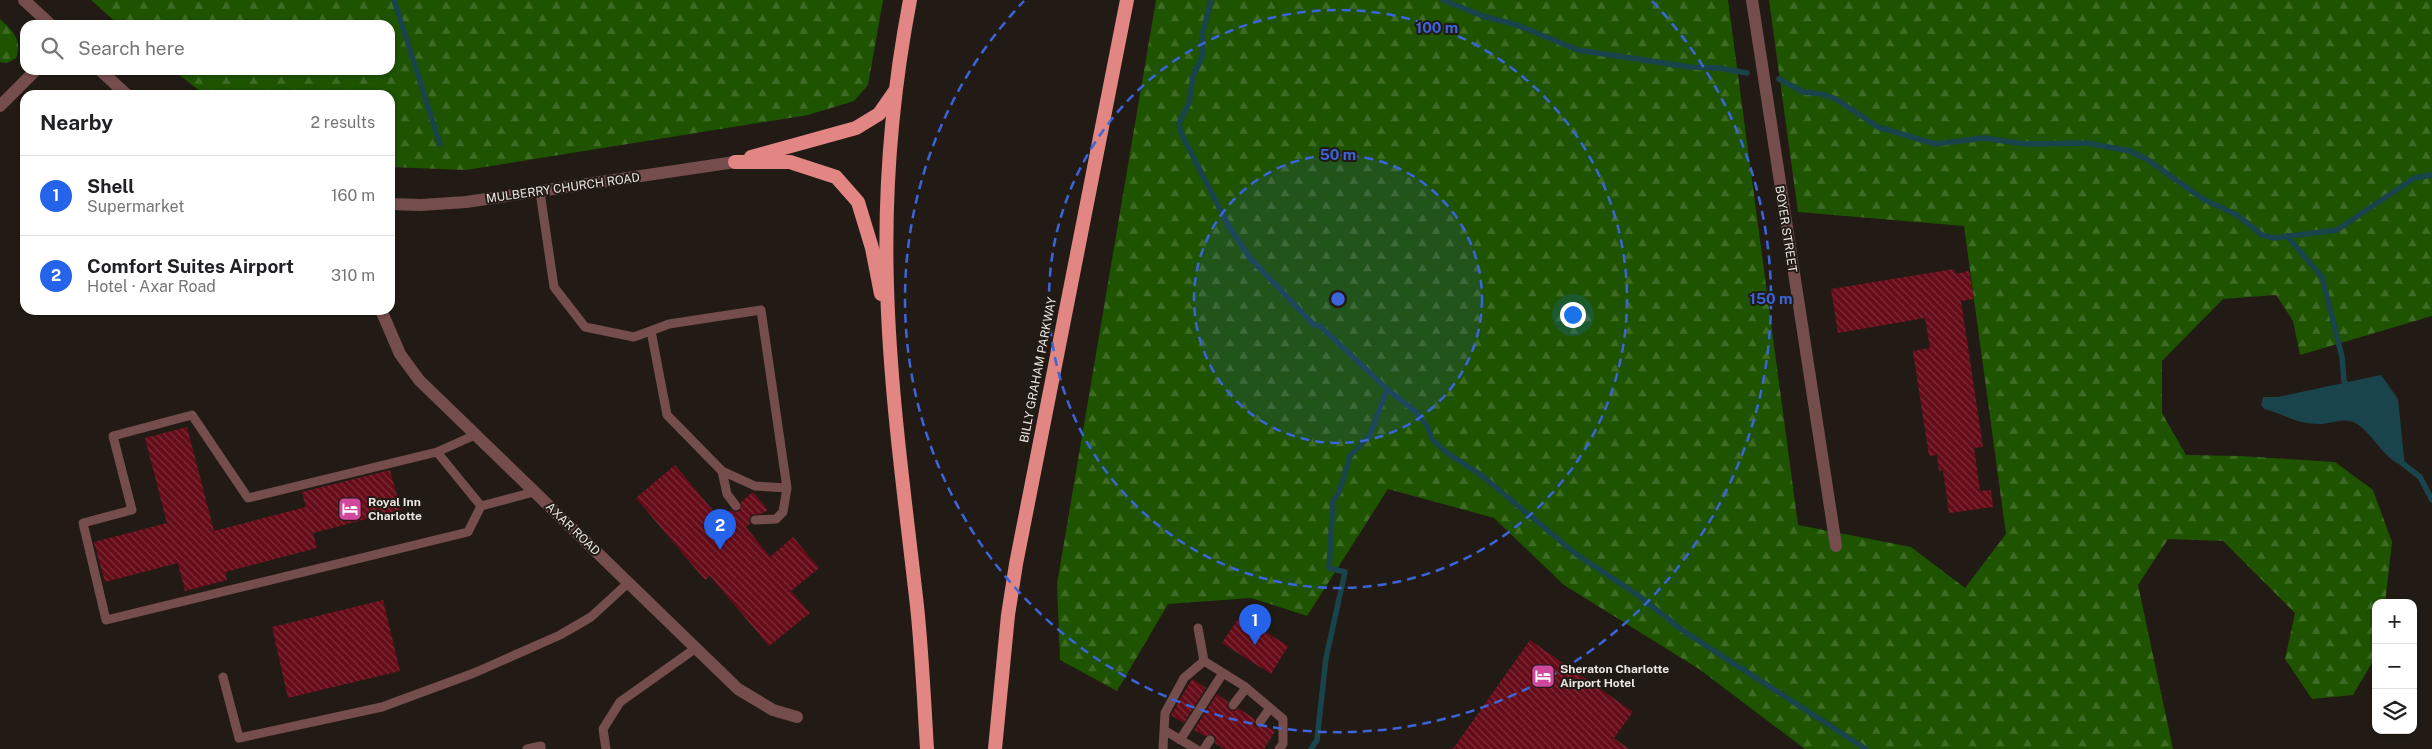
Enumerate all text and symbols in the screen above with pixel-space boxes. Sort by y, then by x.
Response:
text: 100 m [1416,19,1458,36]
search box [20,20,395,75]
icon: search [38,34,66,62]
text: Search here [78,37,185,59]
text: Nearby [40,110,113,135]
text: 2 results [310,113,375,132]
text: 50 m [1320,146,1356,163]
street label: MULBERRY CHURCH ROAD [485,170,641,206]
text: Shell [87,175,135,197]
street label: BOYER STREET [1772,185,1800,273]
text: 1 [53,186,59,205]
text: 160 m [331,186,375,205]
text: Supermarket [87,197,184,216]
text: Comfort Suites Airport [87,255,294,277]
text: 2 [51,266,61,285]
text: 310 m [331,266,375,285]
text: Hotel · Axar Road [87,277,216,296]
centre of rings [1329,290,1347,308]
text: 150 m [1749,290,1793,307]
street label: BILLY GRAHAM PARKWAY [1017,295,1059,444]
your location [1560,302,1586,328]
place label: Royal Inn Charlotte [368,495,422,523]
hotel icon: Royal Inn Charlotte [337,496,363,522]
street label: AXAR ROAD [543,500,603,558]
pin: 2 [704,509,736,550]
map controls [2372,599,2417,734]
button: + [2372,599,2417,644]
pin: 1 [1239,604,1271,645]
button: − [2372,644,2417,689]
place label: Sheraton Charlotte Airport Hotel [1560,662,1669,690]
hotel icon: Sheraton Charlotte Airport Hotel [1530,663,1556,689]
button: layers [2372,689,2417,734]

